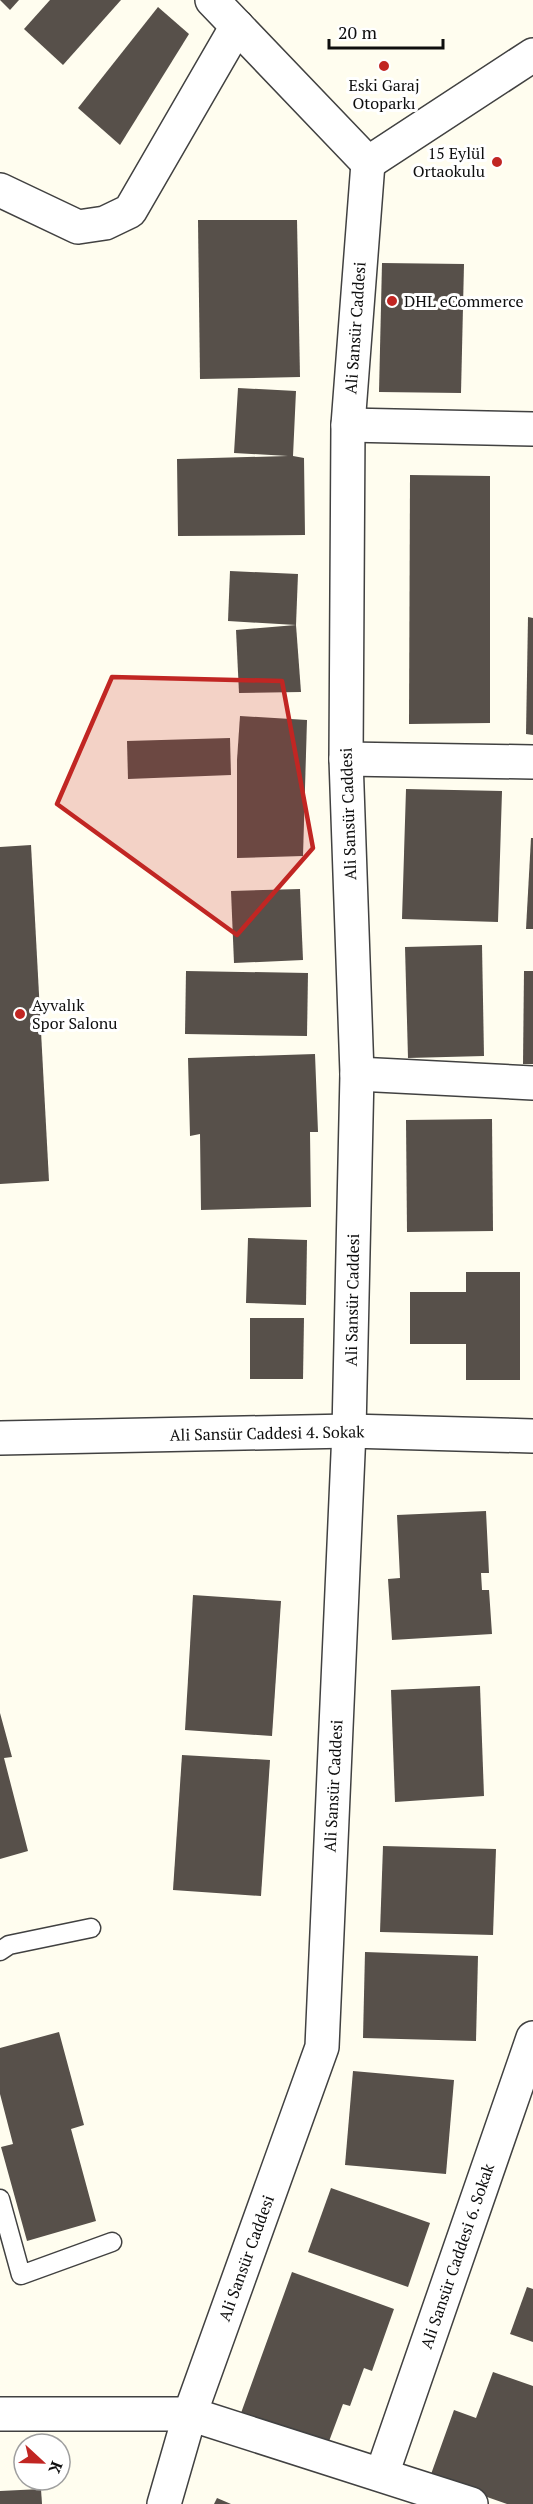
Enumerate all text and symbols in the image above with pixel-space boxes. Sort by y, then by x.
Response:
scale bar [329,12,443,50]
text: 20 m [338,20,378,44]
marker: Eski Garaj Otoparkı [377,59,391,73]
place label: Eski Garaj Otoparkı [348,74,420,114]
place label: 15 Eylül Ortaokulu [413,142,485,182]
marker: 15 Eylül Ortaokulu [490,155,504,169]
street label: Ali Sansür Caddesi [339,261,371,395]
place label: DHL eCommerce [404,290,524,312]
marker: DHL eCommerce [385,294,399,308]
street label: Ali Sansür Caddesi [335,747,361,881]
place label: Ayvalık Spor Salonu [32,994,118,1034]
marker: Ayvalık Spor Salonu [13,1007,27,1021]
street label: Ali Sansür Caddesi [340,1233,364,1367]
street label: Ali Sansür Caddesi 4. Sokak [169,1420,365,1446]
street label: Ali Sansür Caddesi [319,1719,347,1853]
street label: Ali Sansür Caddesi 6. Sokak [415,2160,499,2352]
street label: Ali Sansür Caddesi [213,2192,279,2324]
north arrow [12,2432,72,2492]
text: K [43,2458,68,2478]

